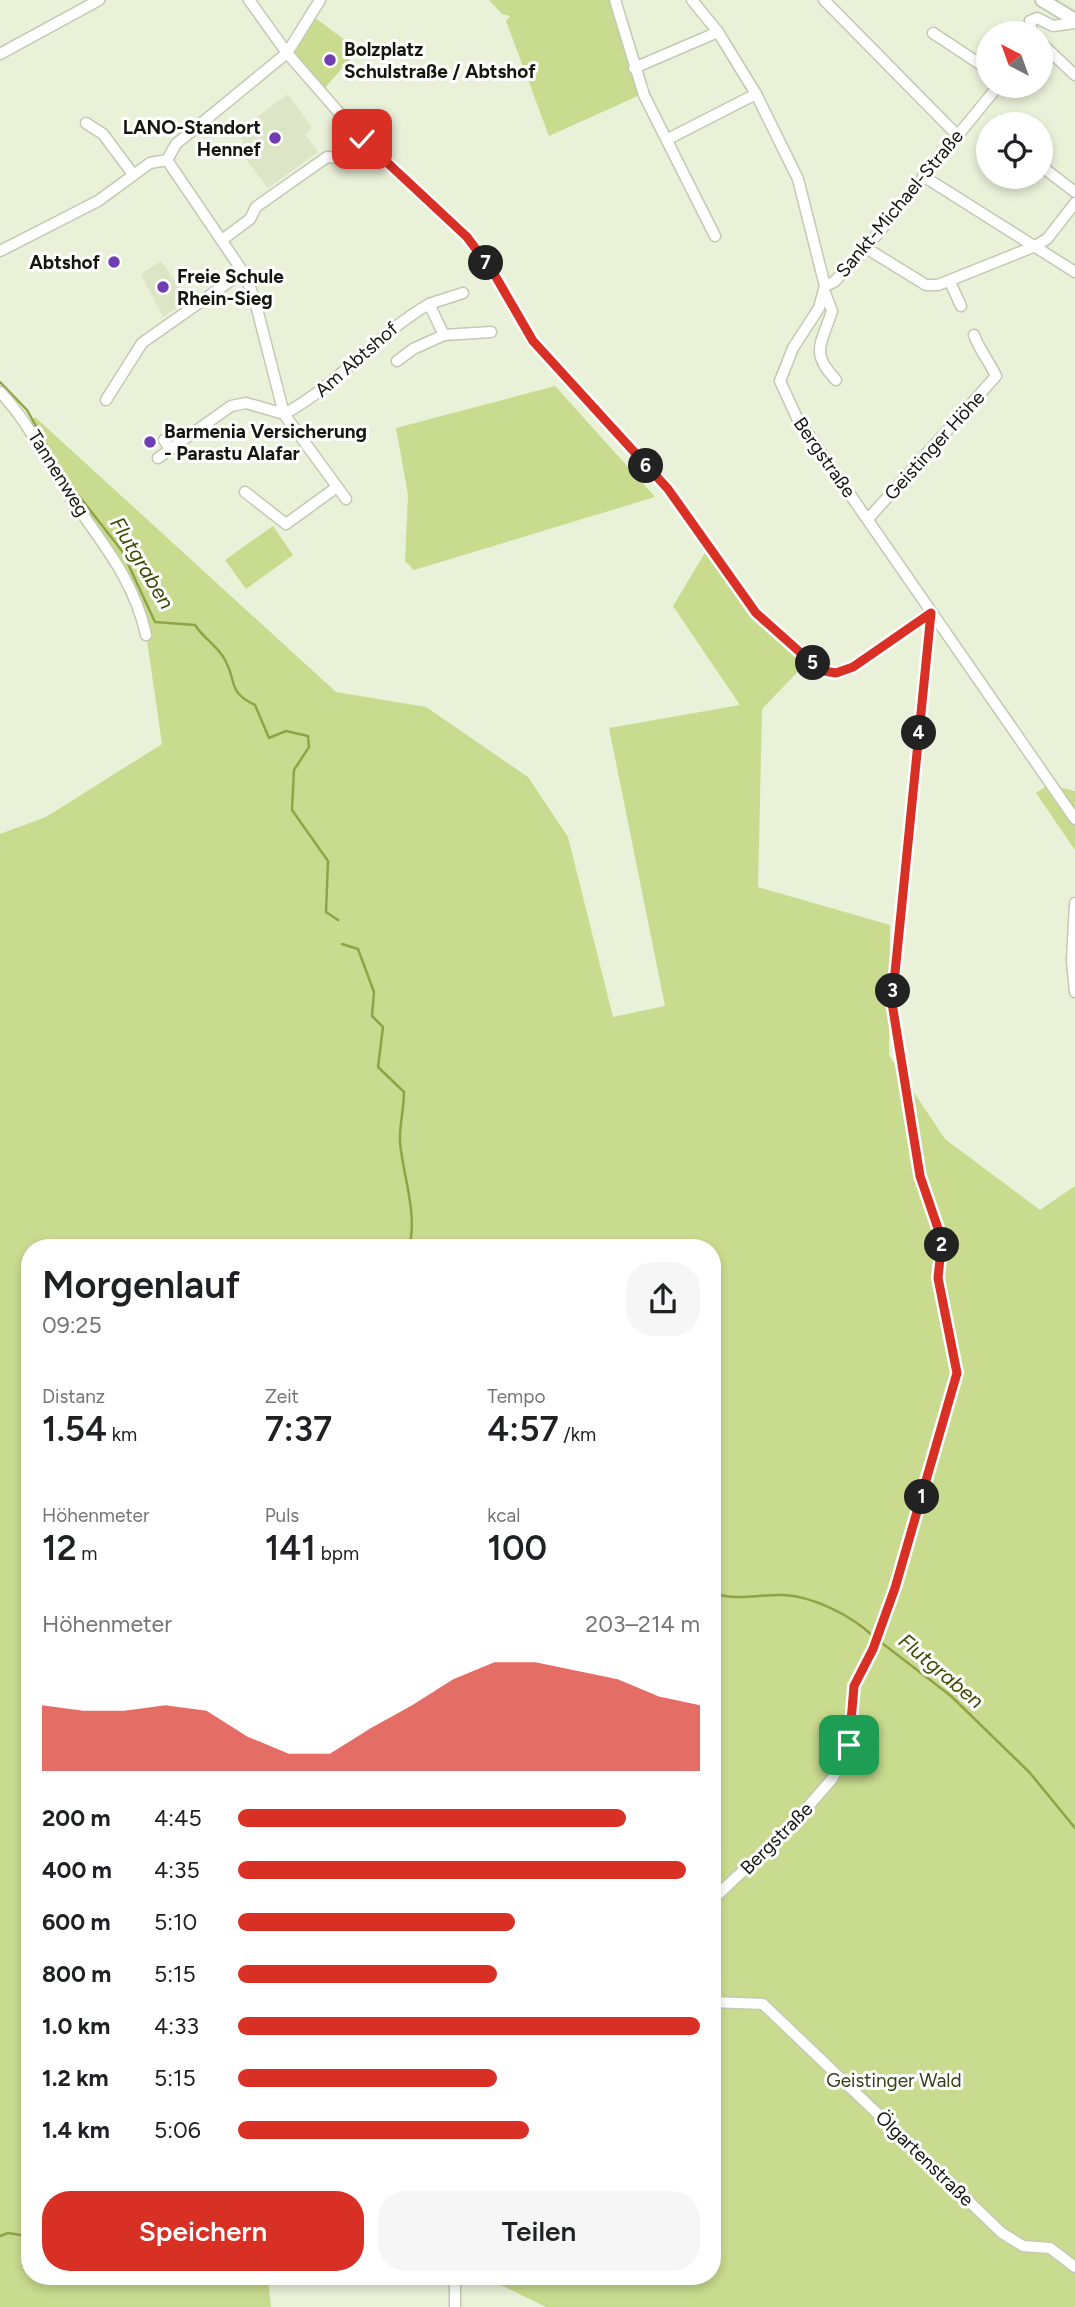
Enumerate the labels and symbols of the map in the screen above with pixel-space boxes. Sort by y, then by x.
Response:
north arrow [976,21,1054,98]
place label: Bolzplatz Schulstraße / Abtshof [344,38,536,83]
marker: Bolzplatz Schulstraße / Abtshof [322,52,338,68]
pin [332,109,392,169]
place label: LANO-Standort Hennef [123,116,262,161]
street label: Sankt-Michael-Straße [831,125,968,282]
marker: LANO-Standort Hennef [267,130,283,146]
pin: 7 [468,246,504,280]
place label: Abtshof [29,251,101,274]
marker: Abtshof [106,254,122,270]
place label: Freie Schule Rhein-Sieg [177,265,284,310]
marker: Freie Schule Rhein-Sieg [155,279,171,295]
street label: Am Abtshof [310,317,403,402]
street label: Geistinger Höhe [879,386,989,505]
street label: Bergstraße [789,413,861,502]
place label: Barmenia Versicherung - Parastu Alafar [164,420,367,465]
street label: Tannenweg [23,426,94,521]
marker: Barmenia Versicherung - Parastu Alafar [142,434,158,450]
pin: 6 [628,448,664,484]
water label: Flutgraben [105,512,180,614]
pin: 5 [796,646,830,680]
pin: 4 [902,716,936,750]
pin: 3 [876,974,910,1009]
pin: 2 [925,1228,960,1262]
pin: 1 [904,1480,940,1514]
water label: Flutgraben [894,1628,989,1714]
pin [819,1715,879,1775]
street label: Bergstraße [735,1797,817,1879]
park label: Geistinger Wald [826,2069,962,2092]
street label: Ölgartenstraße [871,2106,979,2211]

